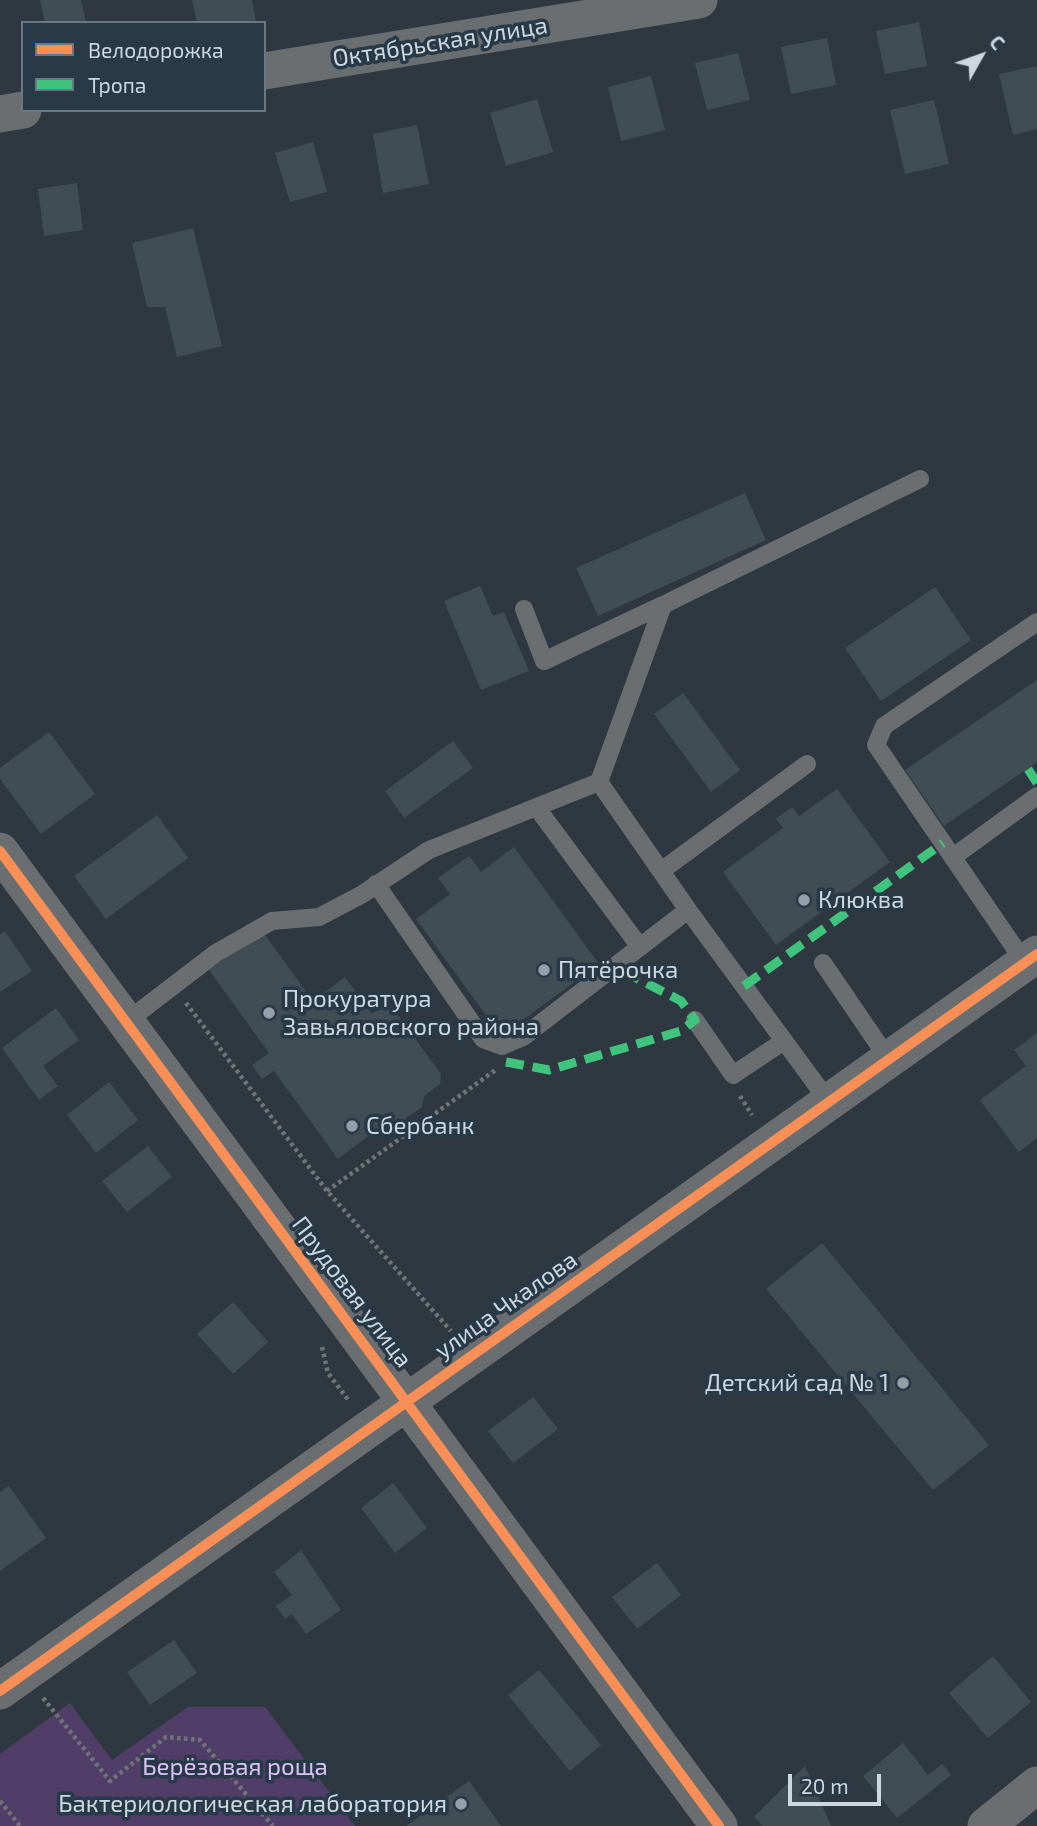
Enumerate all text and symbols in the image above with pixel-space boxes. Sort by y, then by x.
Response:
street label: Октябрьская улица [330,11,550,73]
legend [21,21,266,112]
north arrow [946,21,1016,91]
text: С [985,31,1010,54]
text: Велодорожка [88,37,224,62]
text: Тропа [88,72,146,97]
place label: Клюква [818,886,904,914]
marker: Клюква [796,892,812,908]
place label: Пятёрочка [558,956,678,984]
marker: Пятёрочка [536,962,552,978]
place label: Прокуратура Завьяловского района [283,985,539,1041]
marker: Прокуратура Завьяловского района [261,1005,277,1021]
place label: Сбербанк [366,1112,474,1140]
marker: Сбербанк [344,1118,360,1134]
street label: Прудовая улица [286,1211,418,1373]
street label: улица Чкалова [429,1245,583,1365]
place label: Детский сад № 1 [705,1369,889,1397]
marker: Детский сад № 1 [895,1375,911,1391]
park label: Берёзовая роща [142,1753,328,1781]
scale bar [792,1759,885,1803]
text: 20 m [801,1773,849,1798]
place label: Бактериологическая лаборатория [58,1790,447,1818]
marker: Бактериологическая лаборатория [453,1796,469,1812]

